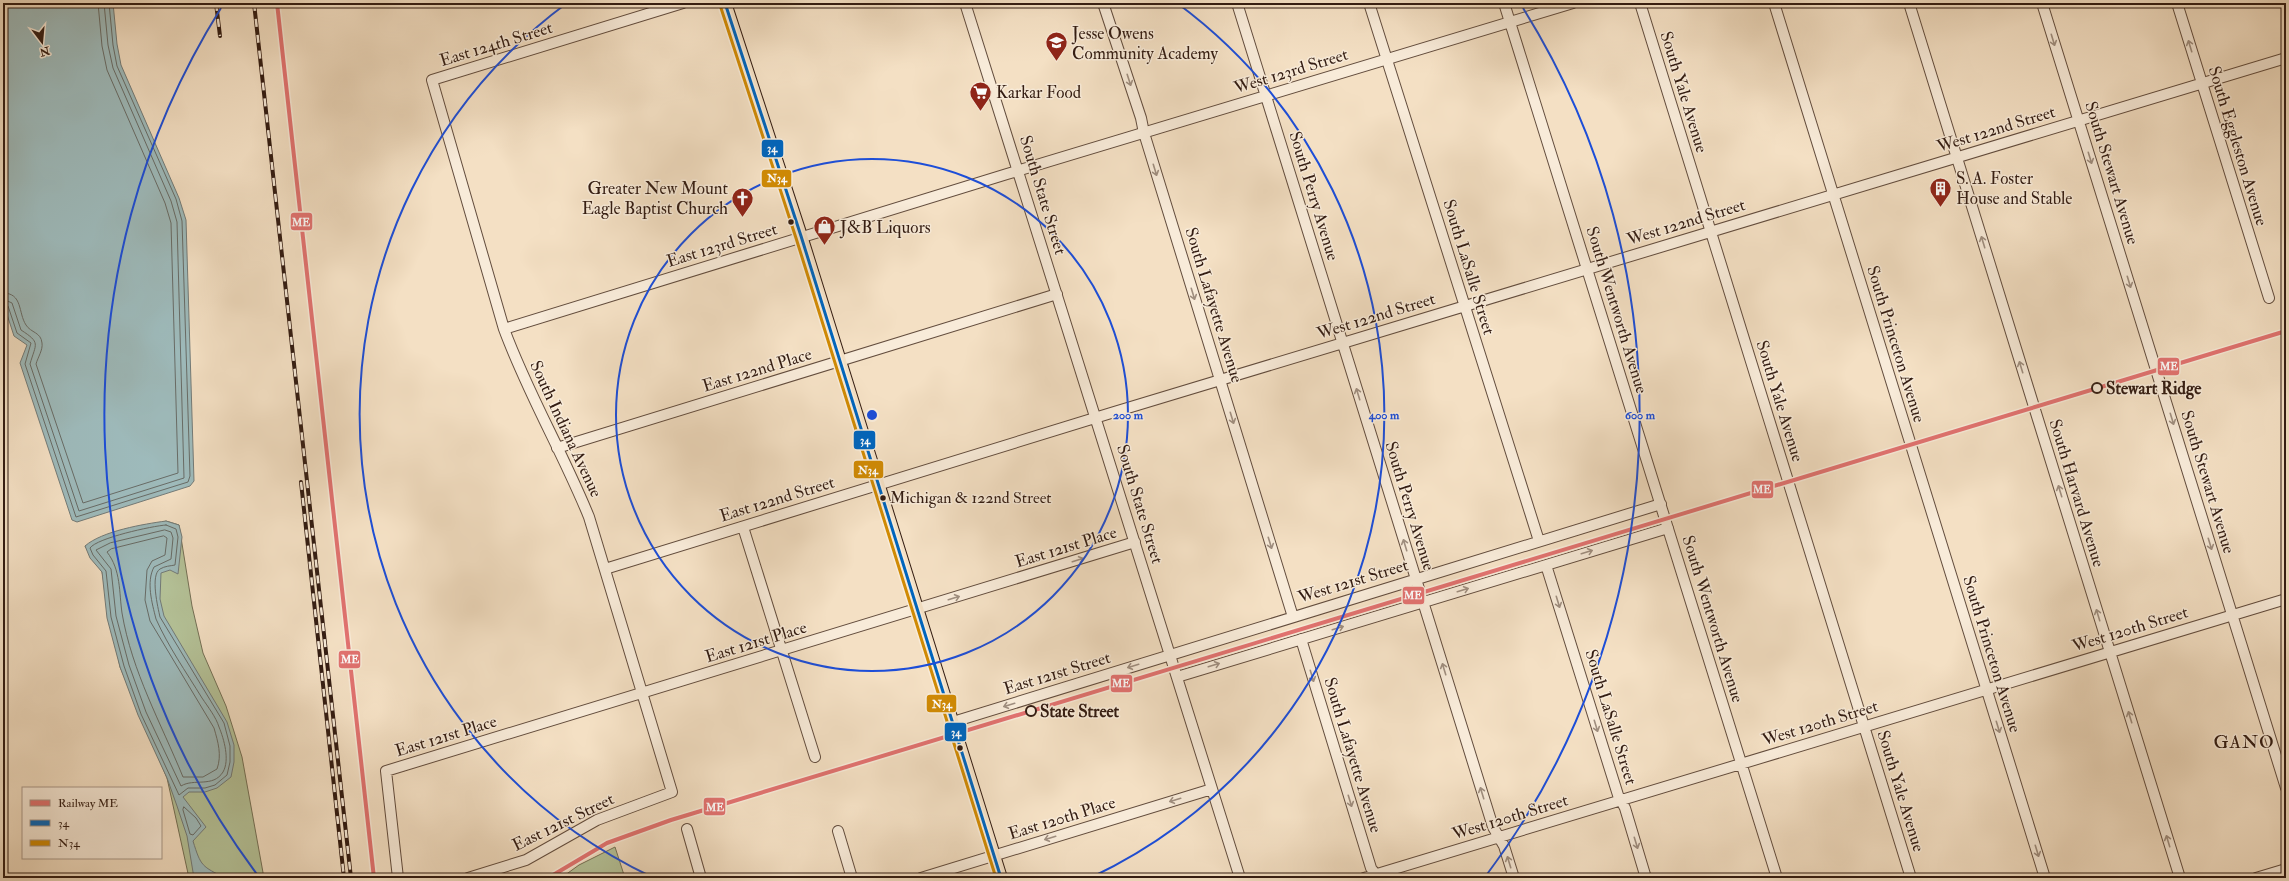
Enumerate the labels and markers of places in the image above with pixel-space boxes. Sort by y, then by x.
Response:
place label: Jesse Owens Community Academy [1071,23,1218,65]
school or university icon: Jesse Owens Community Academy [1043,30,1069,63]
supermarket icon: Karkar Food [967,79,993,112]
place label: Karkar Food [996,82,1082,103]
place label: S. A. Foster House and Stable [1956,168,2072,209]
building icon: S. A. Foster House and Stable [1928,175,1954,208]
place label: Greater New Mount Eagle Baptist Church [582,178,728,220]
church icon: Greater New Mount Eagle Baptist Church [730,185,756,218]
shop icon: J&B Liquors [811,214,837,247]
unlabelled marker [786,217,796,227]
place label: J&B Liquors [839,217,931,239]
place label: Stewart Ridge [2106,378,2202,400]
marker: Stewart Ridge [2091,382,2103,394]
centre of rings [865,408,879,422]
place label: Michigan & 122nd Street [890,488,1052,508]
marker: Michigan & 122nd Street [878,493,888,503]
place label: State Street [1040,701,1120,722]
marker: State Street [1025,705,1037,717]
unlabelled marker [955,743,965,753]

